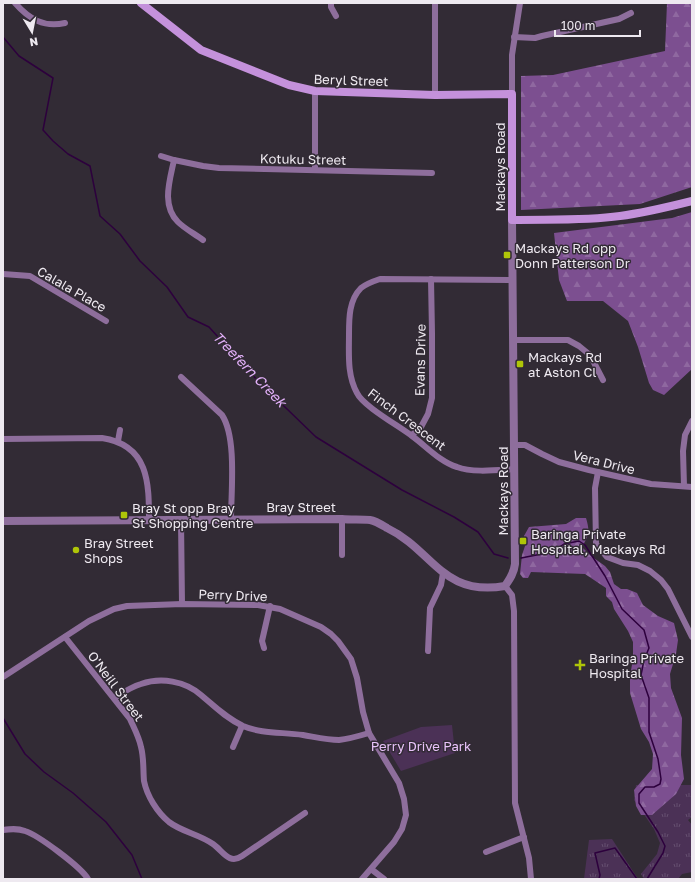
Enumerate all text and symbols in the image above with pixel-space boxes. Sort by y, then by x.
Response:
north arrow [12,12,52,52]
scale bar [555,12,640,38]
text: 100 m [561,18,595,33]
text: N [29,35,39,49]
street label: Beryl Street [313,71,389,89]
street label: Mackays Road [492,122,508,212]
street label: Kotuku Street [260,150,346,168]
place label: Mackays Rd opp Donn Patterson Dr [515,240,630,271]
marker: Mackays Rd opp Donn Patterson Dr [502,250,512,260]
street label: Calala Place [35,263,109,315]
street label: Evans Drive [411,324,429,396]
water label: Treefern Creek [210,328,292,412]
place label: Mackays Rd at Aston Cl [528,349,602,380]
marker: Mackays Rd at Aston Cl [515,359,525,369]
street label: Finch Crescent [365,384,449,454]
street label: Mackays Road [495,446,511,536]
street label: Vera Drive [571,447,637,477]
street label: Bray Street [266,499,336,515]
place label: Bray St opp Bray St Shopping Centre [132,500,253,531]
marker: Bray St opp Bray St Shopping Centre [119,510,129,520]
place label: Baringa Private Hospital, Mackays Rd [531,526,666,557]
place label: Bray Street Shops [84,535,154,566]
marker: Baringa Private Hospital, Mackays Rd [518,536,528,546]
marker: Bray Street Shops [71,545,81,555]
street label: Perry Drive [198,586,268,604]
street label: O'Neill Street [85,648,147,724]
place label: Baringa Private Hospital [589,650,684,681]
marker: Baringa Private Hospital [574,659,586,671]
park label: Perry Drive Park [371,738,472,754]

